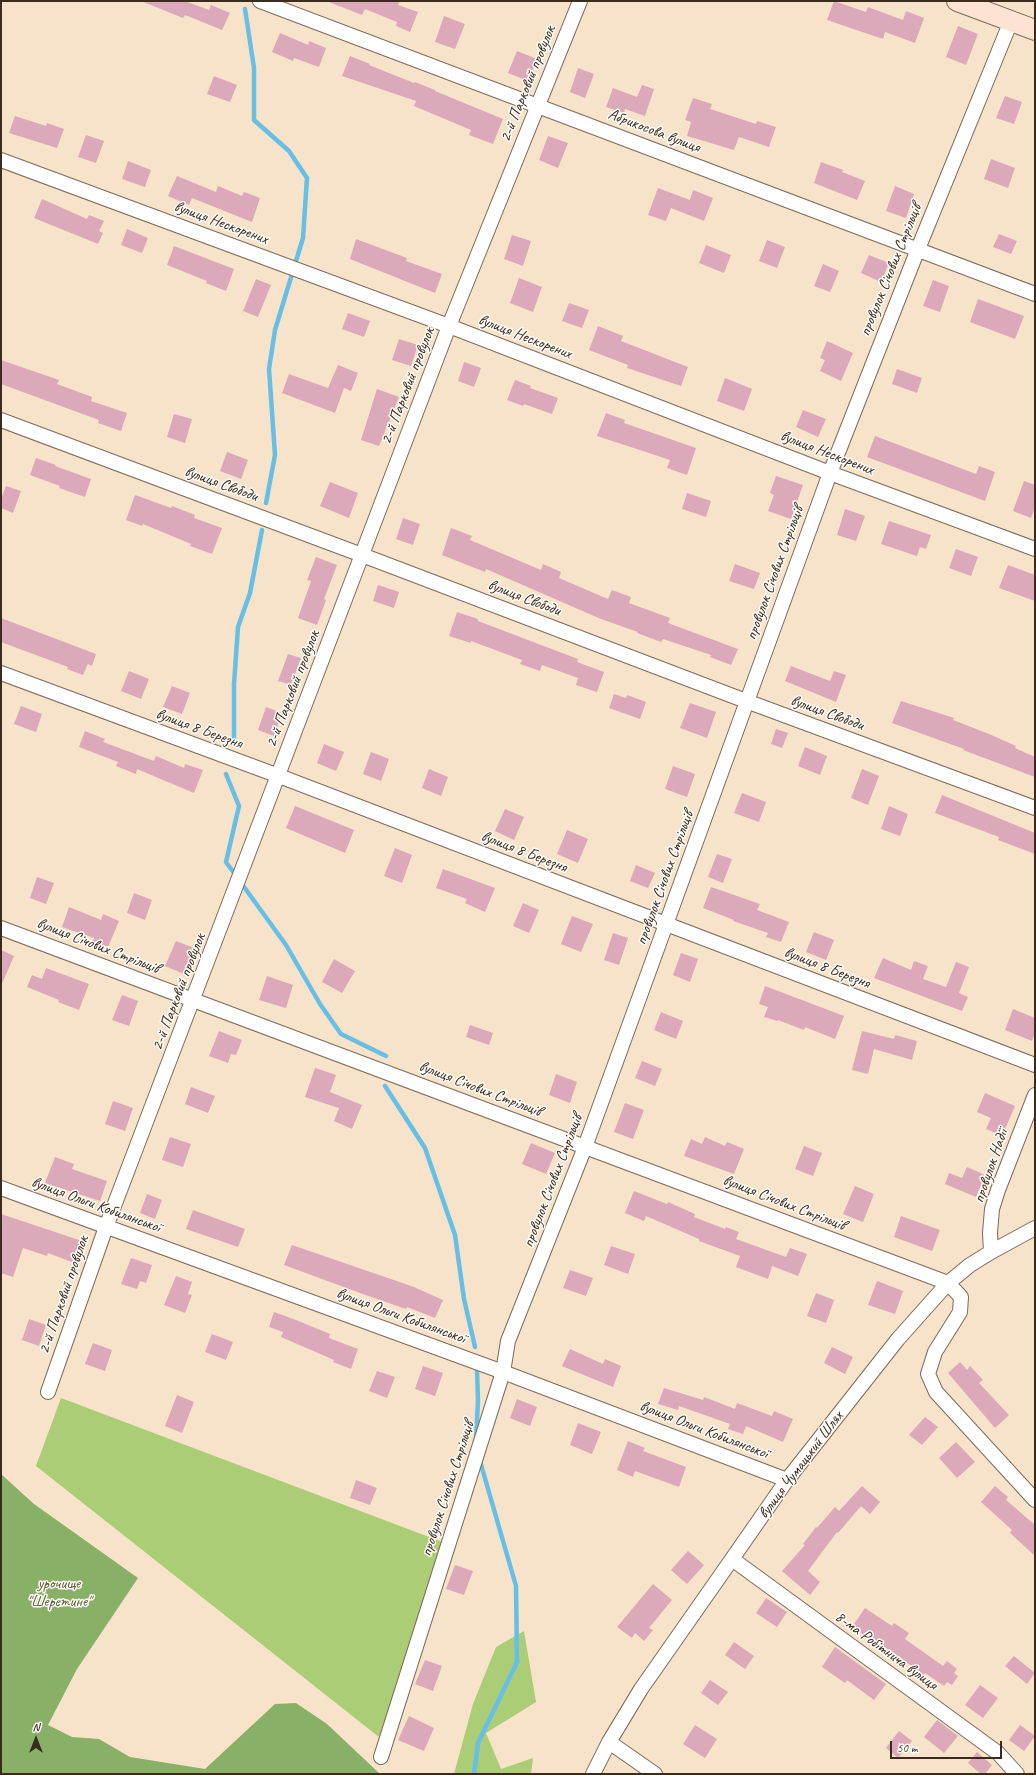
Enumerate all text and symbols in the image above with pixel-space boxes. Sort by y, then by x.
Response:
street label: 2-й Парковий провулок [496,23,560,145]
street label: Абрикосова вулиця [605,105,703,157]
street label: вулиця Нескорених [171,197,271,249]
street label: провулок Січових Стрільців [856,201,926,339]
street label: вулиця Нескорених [476,310,574,364]
street label: 2-й Парковий провулок [377,325,439,447]
street label: вулиця Нескорених [778,426,876,480]
street label: вулиця Свободи [182,462,260,506]
street label: провулок Січових Стрільців [742,503,808,643]
street label: вулиця Свободи [485,575,563,621]
street label: 2-й Парковий провулок [262,628,324,750]
street label: вулиця Свободи [788,691,866,735]
street label: вулиця 8 Березня [153,705,245,753]
street label: провулок Січових Стрільців [632,808,698,948]
street label: вулиця 8 Березня [478,827,570,877]
street label: вулиця Січових Стрільців [34,914,162,978]
street label: 2-й Парковий провулок [148,931,210,1053]
street label: вулиця 8 Березня [781,943,873,993]
street label: вулиця Січових Стрільців [416,1057,544,1121]
street label: провулок Січових Стрільців [519,1112,587,1250]
street label: провулок Надії [969,1127,1013,1205]
street label: вулиця Січових Стрільців [720,1171,848,1235]
street label: вулиця Ольги Кобилянської [29,1173,163,1237]
street label: 2-й Парковий провулок [35,1233,93,1357]
street label: вулиця Ольги Кобилянської [334,1284,468,1348]
street label: вулиця Ольги Кобилянської [637,1397,771,1463]
street label: вулиця Чумацький Шлях [754,1407,848,1523]
street label: провулок Січових Стрільців [417,1419,479,1559]
park label: урочище "Шеретине" [27,1574,91,1612]
street label: 8-ма Робітнича вулиця [831,1607,941,1695]
north arrow [16,1719,56,1759]
text: N [33,1720,39,1734]
scale bar [892,1733,1004,1759]
text: 50 m [897,1740,917,1756]

